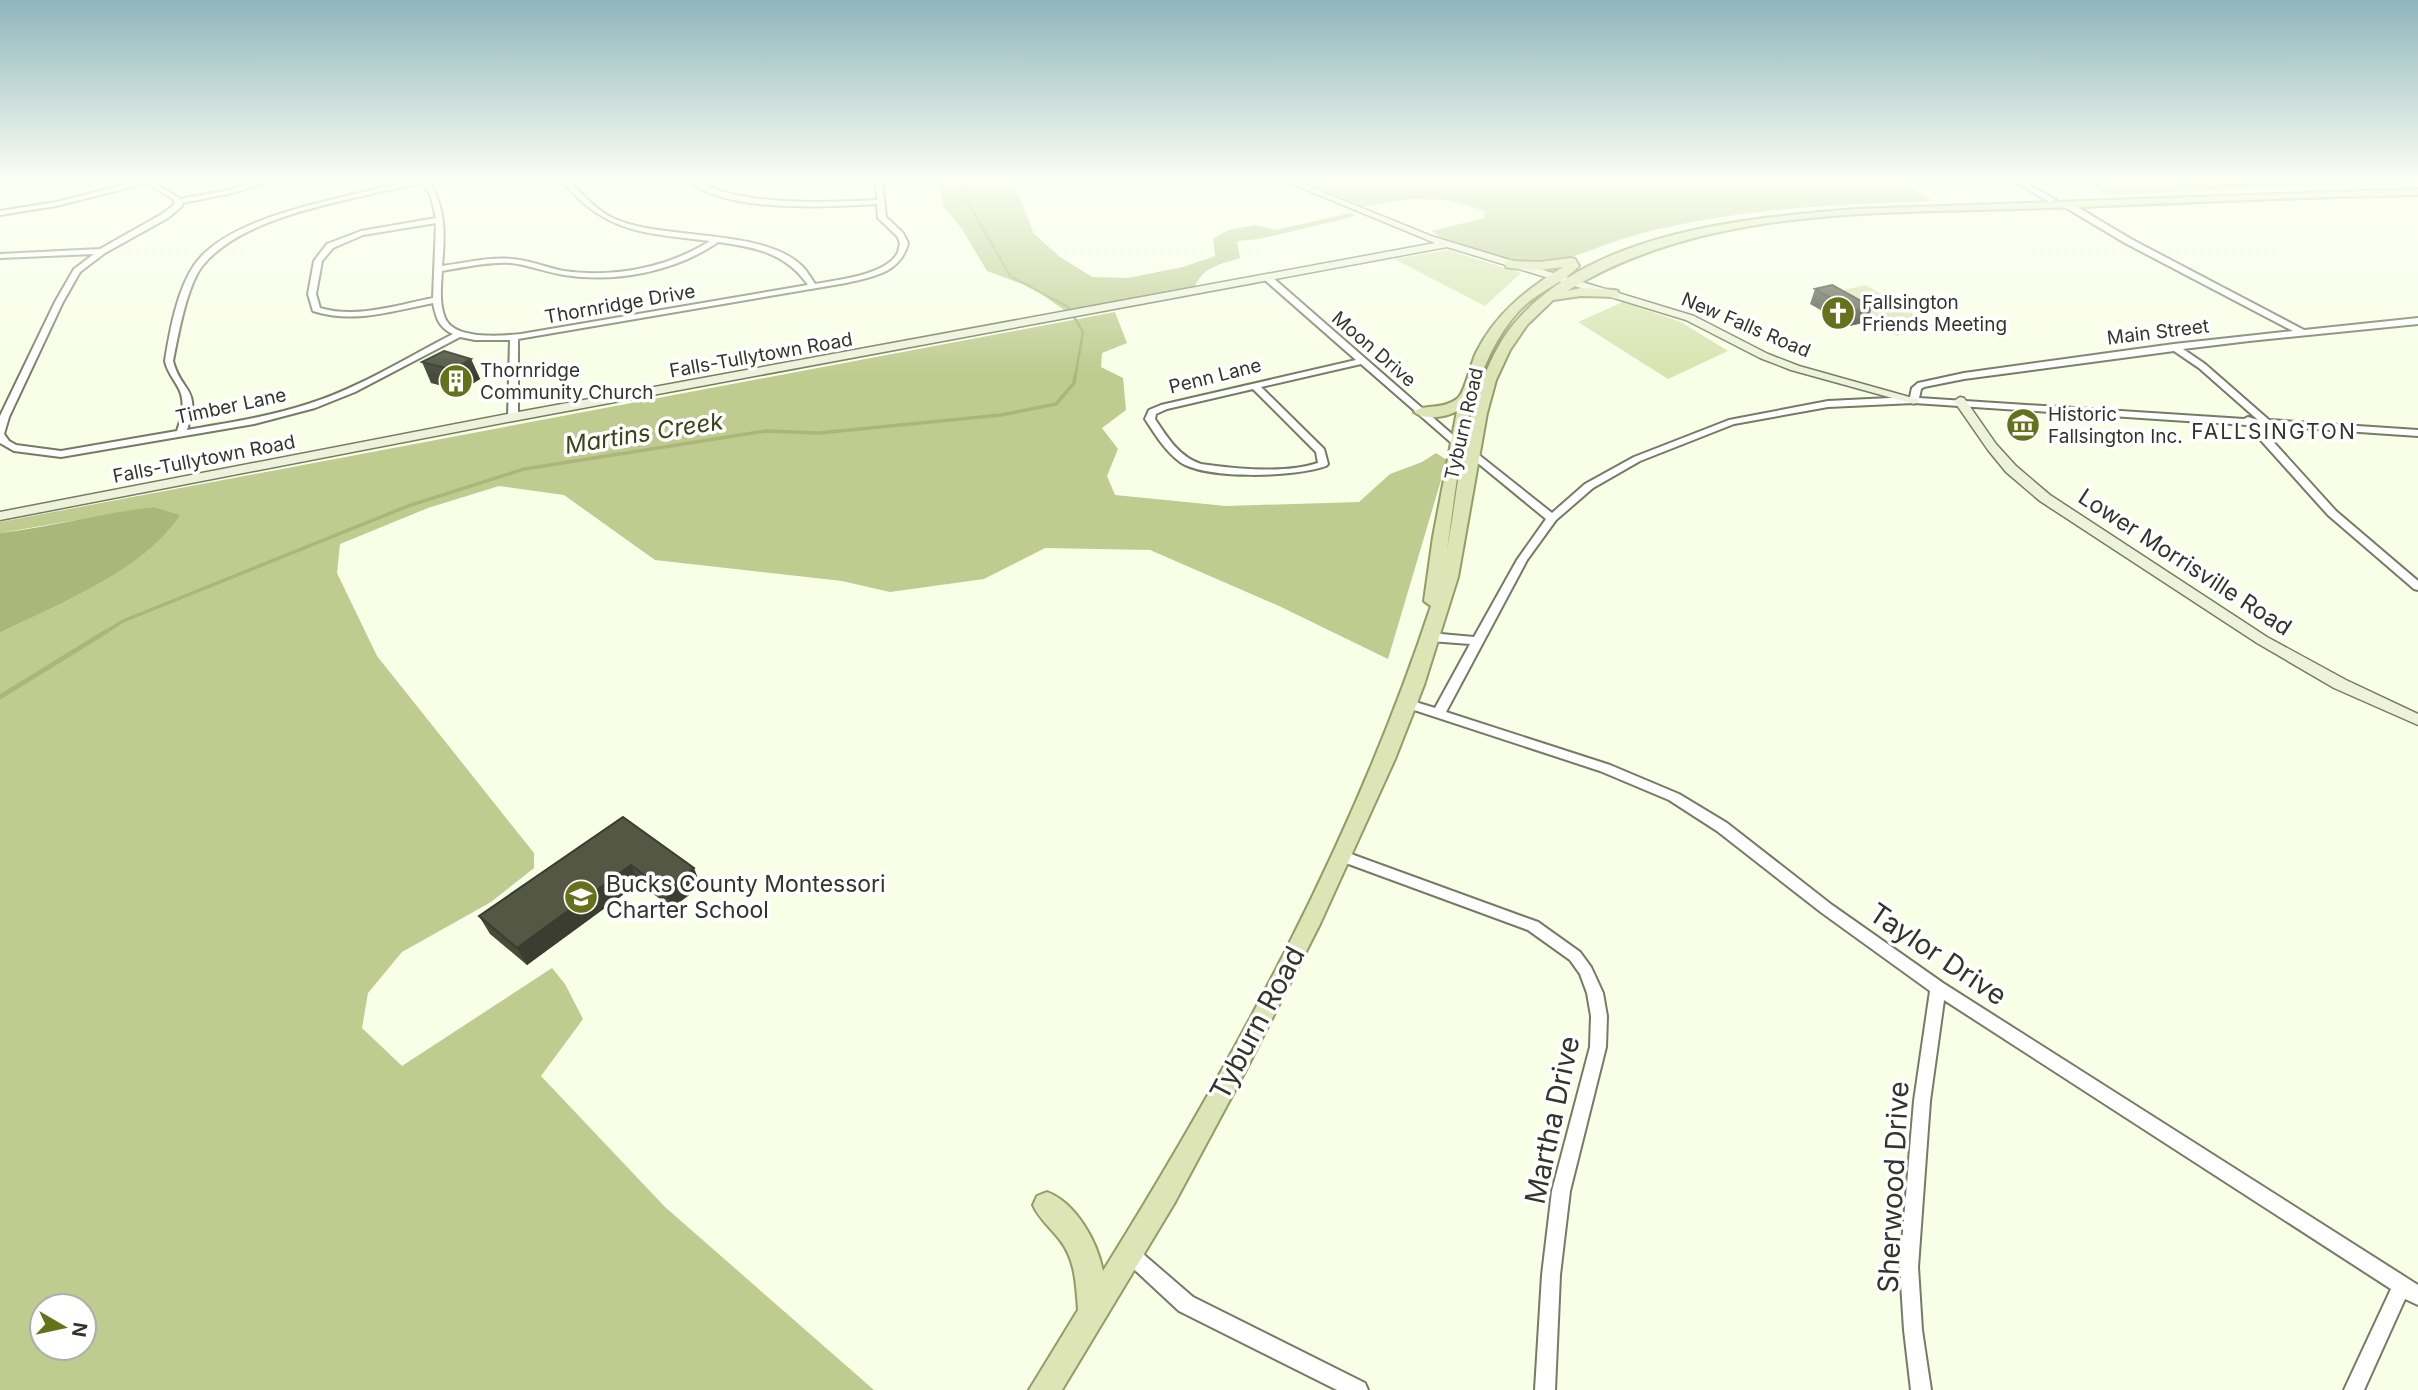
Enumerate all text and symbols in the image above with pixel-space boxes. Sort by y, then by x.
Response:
street label: Thornridge Drive [543,279,697,329]
street label: New Falls Road [1678,287,1814,363]
place label: Fallsington Friends Meeting [1862,291,2007,336]
church icon: Fallsington Friends Meeting [1819,294,1857,332]
street label: Moon Drive [1327,306,1421,392]
street label: Main Street [2106,314,2210,350]
street label: Falls-Tullytown Road [668,328,854,382]
street label: Penn Lane [1166,353,1264,399]
place label: Thornridge Community Church [480,359,654,404]
building icon: Thornridge Community Church [437,362,475,400]
street label: Tyburn Road [1440,366,1488,482]
street label: Timber Lane [174,383,288,429]
place label: Historic Fallsington Inc. [2048,403,2183,448]
water label: Martins Creek [563,406,726,460]
museum icon: Historic Fallsington Inc. [2004,406,2042,444]
district label: FALLSINGTON [2191,419,2357,444]
street label: Falls-Tullytown Road [111,430,297,488]
street label: Lower Morrisville Road [2073,483,2297,641]
place label: Bucks County Montessori Charter School [606,870,886,924]
school or university icon: Bucks County Montessori Charter School [562,878,600,916]
street label: Taylor Drive [1863,896,2013,1012]
street label: Tyburn Road [1202,940,1312,1106]
street label: Martha Drive [1518,1033,1586,1207]
street label: Sherwood Drive [1870,1080,1916,1294]
north arrow [28,1292,98,1362]
text: N [67,1321,92,1339]

